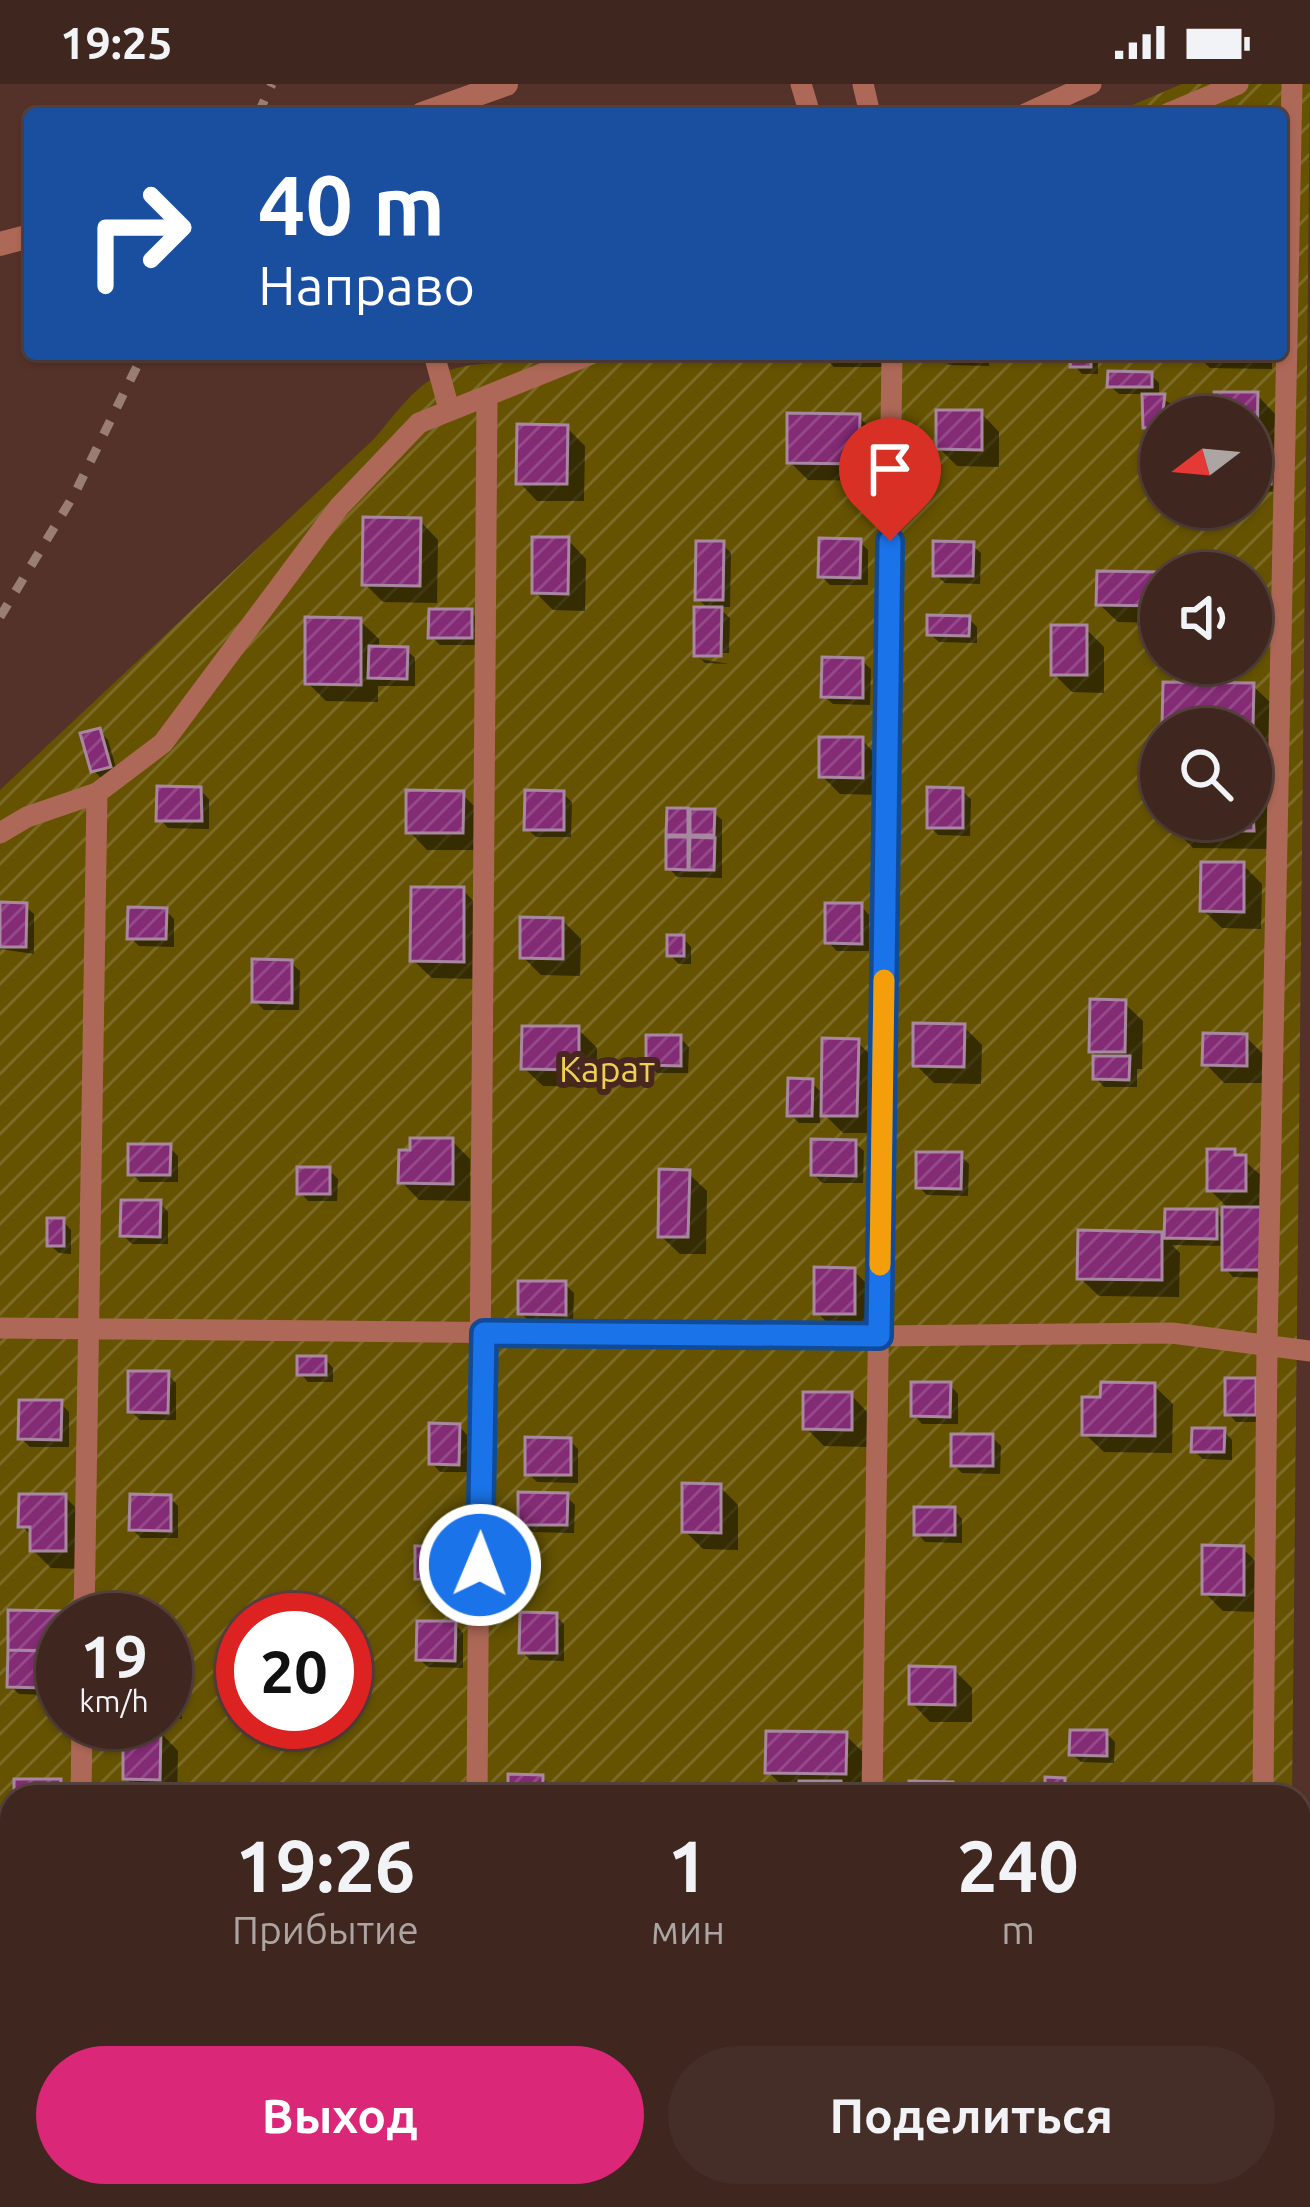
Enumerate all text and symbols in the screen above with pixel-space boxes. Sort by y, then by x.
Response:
text: 19:25 [60,17,173,68]
icon: right [60,156,216,312]
text: 40 m [258,157,445,251]
text: Направо [258,255,475,315]
north arrow [1140,396,1272,528]
map controls [1140,396,1272,840]
pin [839,418,941,541]
icon: arrive [857,436,923,502]
button: sound [1140,552,1272,684]
button: search [1140,708,1272,840]
park label: Карат [559,1048,655,1089]
position arrow [417,1502,543,1628]
speed limit sign: 20 [216,1593,372,1749]
text: 19 [80,1622,148,1689]
text: km/h [79,1684,149,1718]
text: 19:26 [235,1825,415,1906]
text: 1 [668,1825,708,1906]
text: 240 [957,1825,1079,1906]
text: Прибытие [232,1908,419,1951]
text: мин [651,1908,725,1951]
text: m [1001,1908,1035,1951]
button: Выход [36,2046,644,2184]
button: Поделиться [668,2046,1275,2184]

